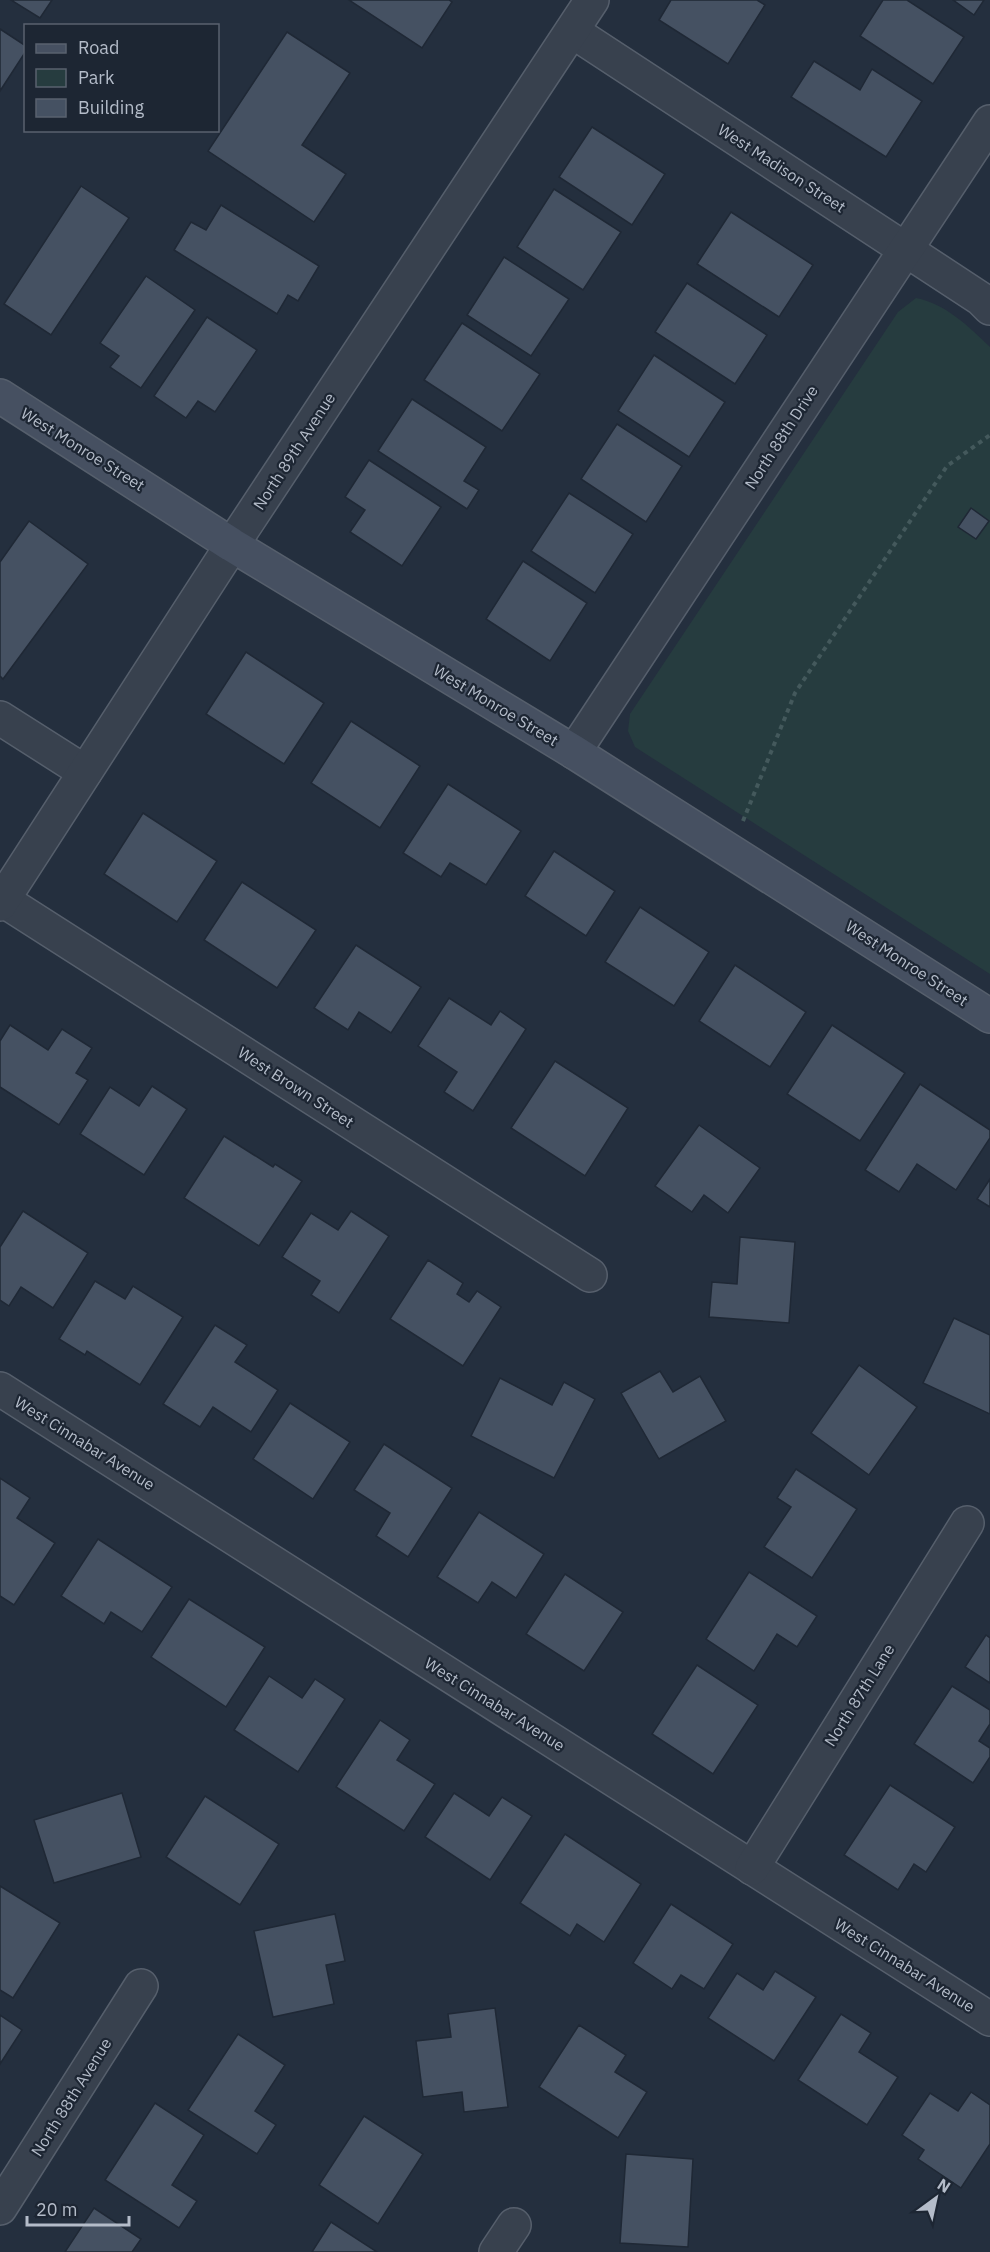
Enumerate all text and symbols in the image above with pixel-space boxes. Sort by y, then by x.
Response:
legend [24,24,219,132]
text: Road [78,36,119,59]
text: Park [78,66,115,89]
text: Building [78,96,145,119]
street label: West Madison Street [714,119,850,217]
street label: North 88th Drive [740,381,822,493]
street label: North 89th Avenue [249,388,339,513]
street label: West Monroe Street [17,403,149,495]
street label: West Monroe Street [430,660,562,750]
street label: West Monroe Street [842,916,972,1010]
street label: West Brown Street [234,1042,358,1132]
street label: West Cinnabar Avenue [11,1392,159,1494]
street label: North 87th Lane [820,1640,899,1750]
street label: West Cinnabar Avenue [421,1653,569,1755]
street label: West Cinnabar Avenue [831,1914,979,2016]
street label: North 88th Avenue [27,2034,116,2160]
north arrow [906,2168,966,2228]
text: N [934,2174,954,2197]
scale bar [27,2189,129,2227]
text: 20 m [36,2198,78,2221]

